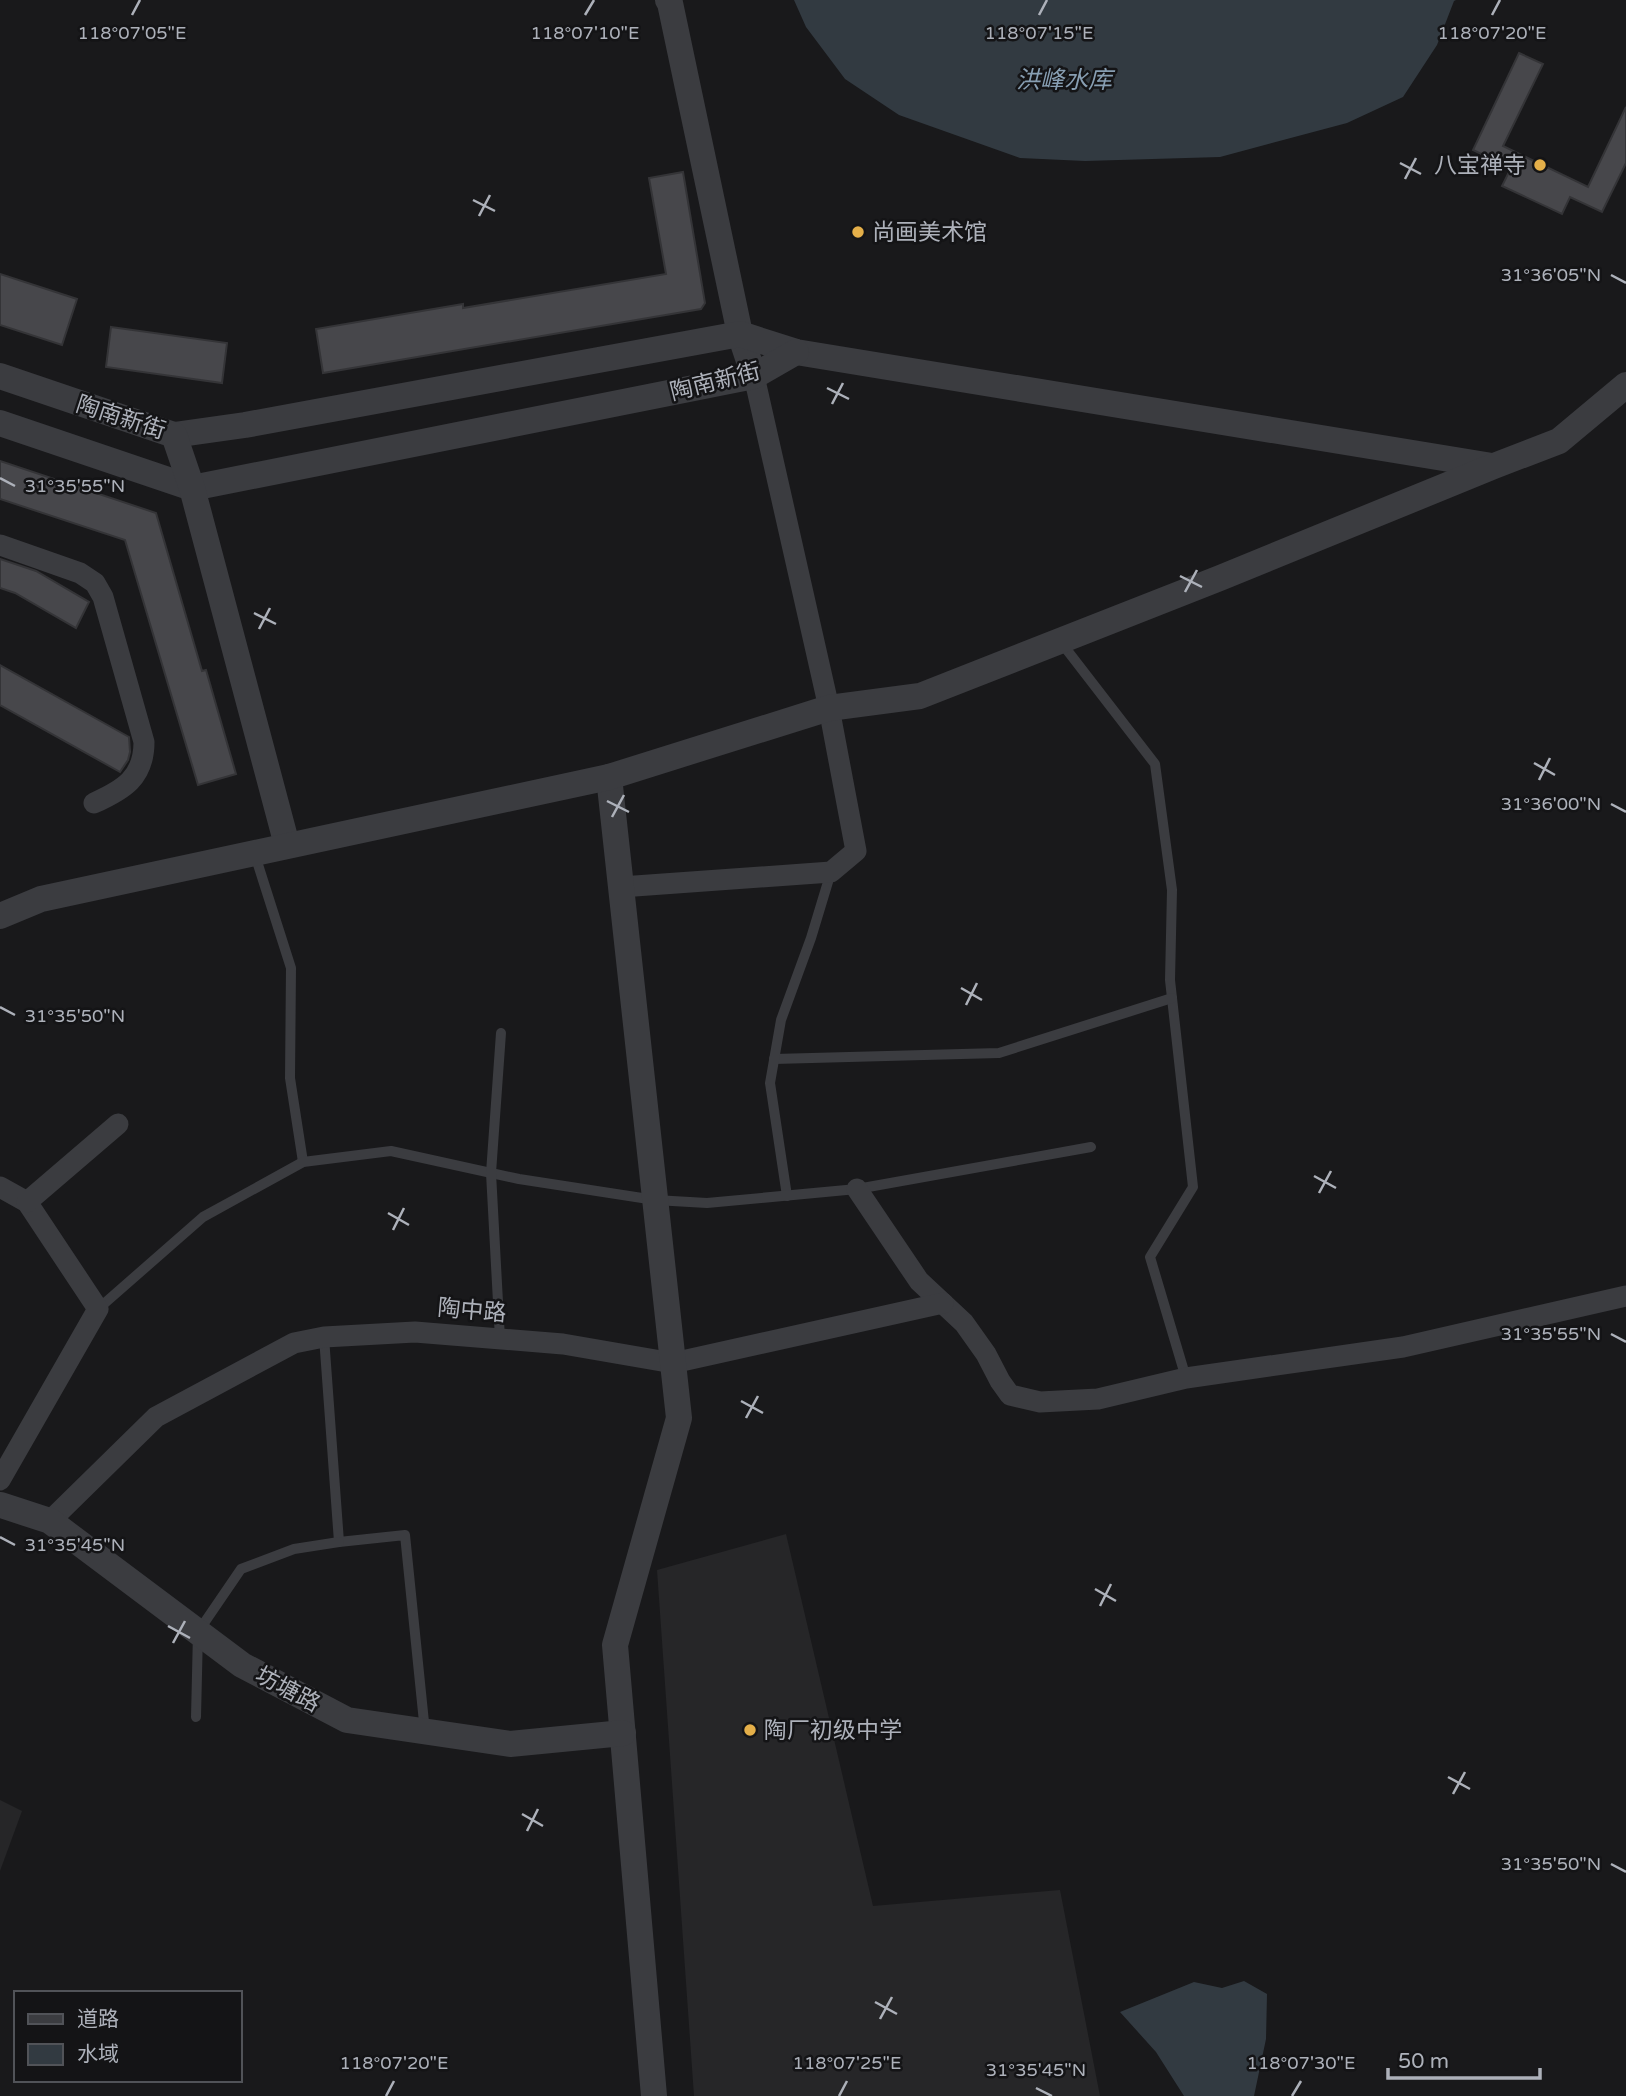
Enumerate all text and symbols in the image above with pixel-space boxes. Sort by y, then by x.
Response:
text: 118°07'05"E [78,22,186,44]
text: 118°07'10"E [531,22,639,44]
text: 118°07'15"E [985,22,1093,44]
text: 118°07'20"E [1438,22,1546,44]
water label: 洪峰水库 [1016,66,1116,95]
place label: 八宝禅寺 [1434,152,1526,180]
marker: 八宝禅寺 [1532,157,1548,173]
place label: 尚画美术馆 [872,219,987,247]
marker: 尚画美术馆 [850,224,866,240]
text: 31°36'05"N [1501,264,1601,286]
street label: 陶南新街 [667,357,763,407]
street label: 陶南新街 [73,390,169,445]
text: 31°35'55"N [25,475,125,497]
text: 31°36'00"N [1501,793,1601,815]
text: 31°35'50"N [25,1005,125,1027]
street label: 陶中路 [436,1294,508,1328]
text: 31°35'55"N [1501,1323,1601,1345]
text: 31°35'45"N [25,1534,125,1556]
street label: 坊塘路 [250,1661,325,1718]
place label: 陶厂初级中学 [764,1717,902,1745]
marker: 陶厂初级中学 [742,1722,758,1738]
text: 31°35'50"N [1501,1853,1601,1875]
legend [14,1991,242,2082]
text: 道路 [77,2007,119,2032]
scale bar [1388,2036,1540,2080]
text: 水域 [77,2042,119,2067]
text: 50 m [1398,2049,1449,2074]
text: 118°07'20"E [340,2052,448,2074]
text: 118°07'25"E [793,2052,901,2074]
text: 118°07'30"E [1247,2052,1355,2074]
text: 31°35'45"N [986,2059,1086,2081]

